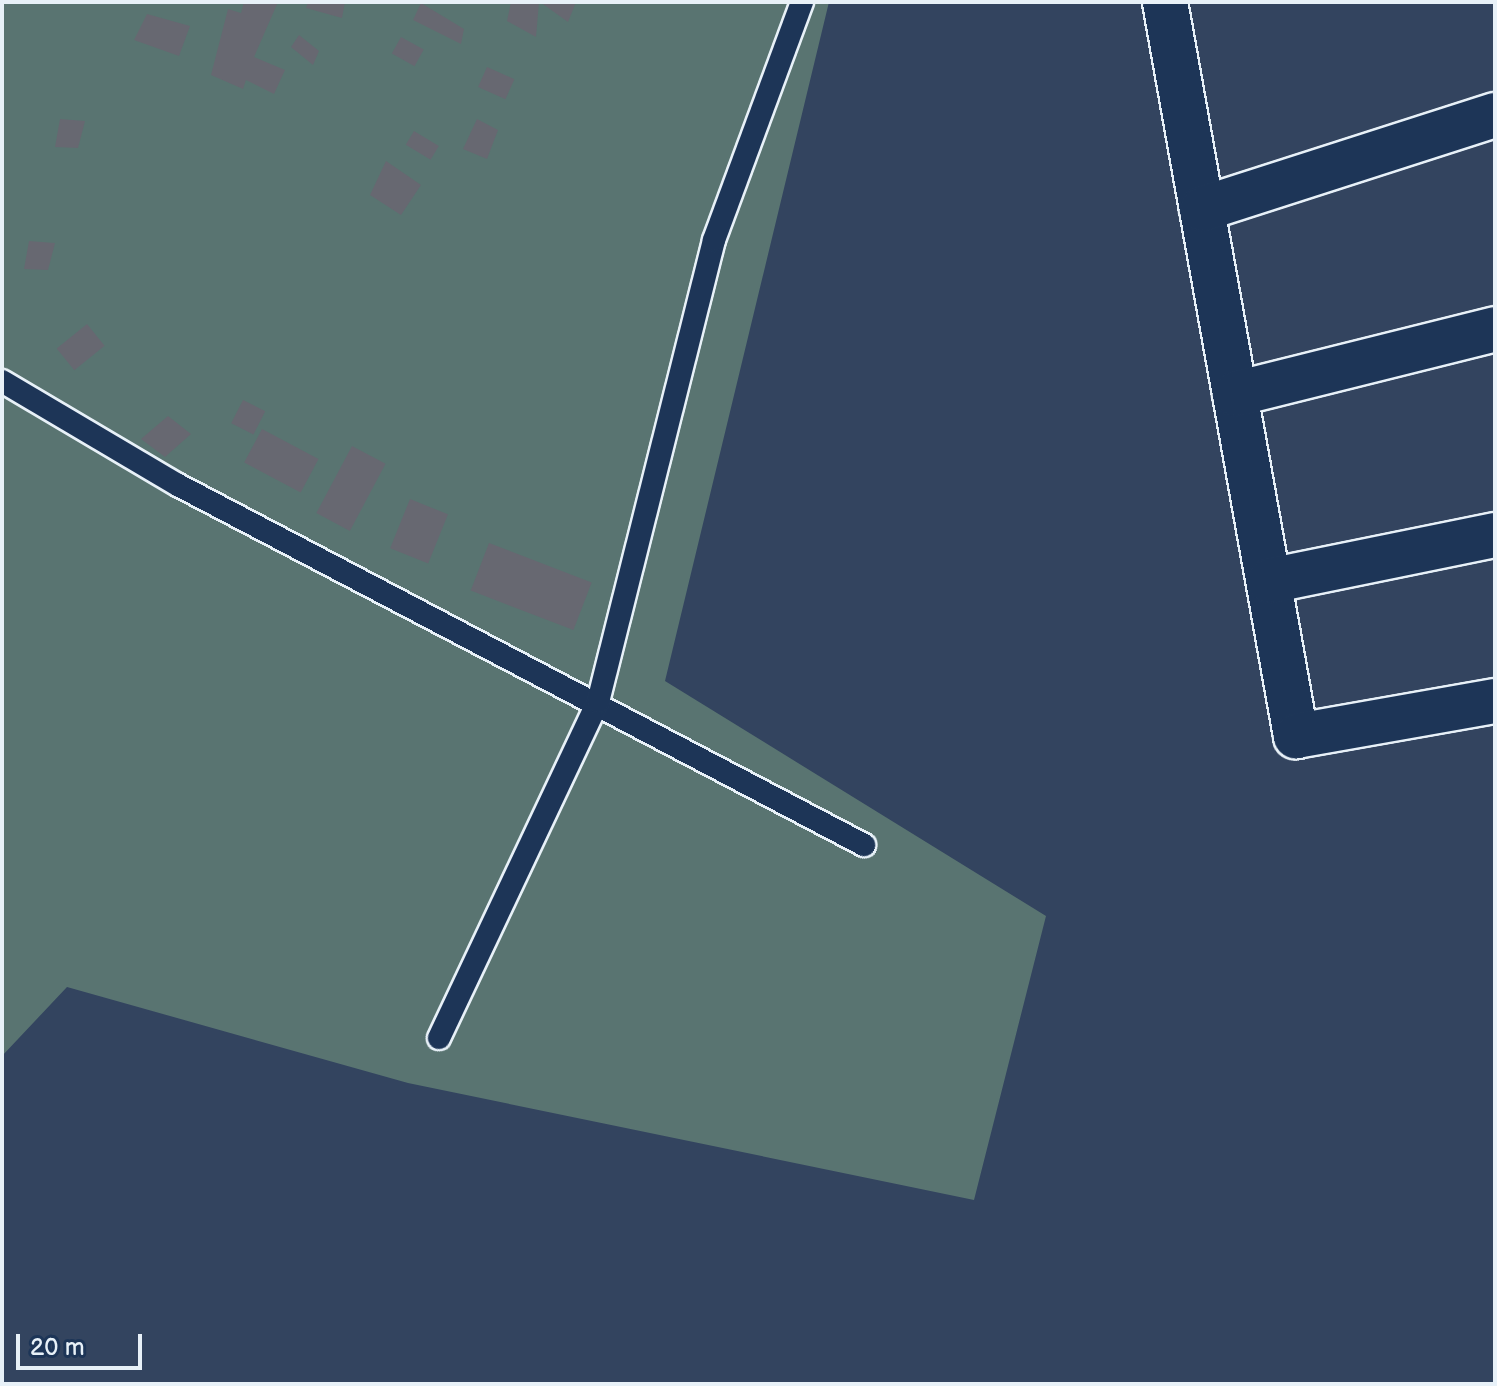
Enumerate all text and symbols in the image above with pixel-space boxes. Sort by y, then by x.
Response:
scale bar [20,1318,146,1368]
text: 20 m [30,1333,85,1362]

